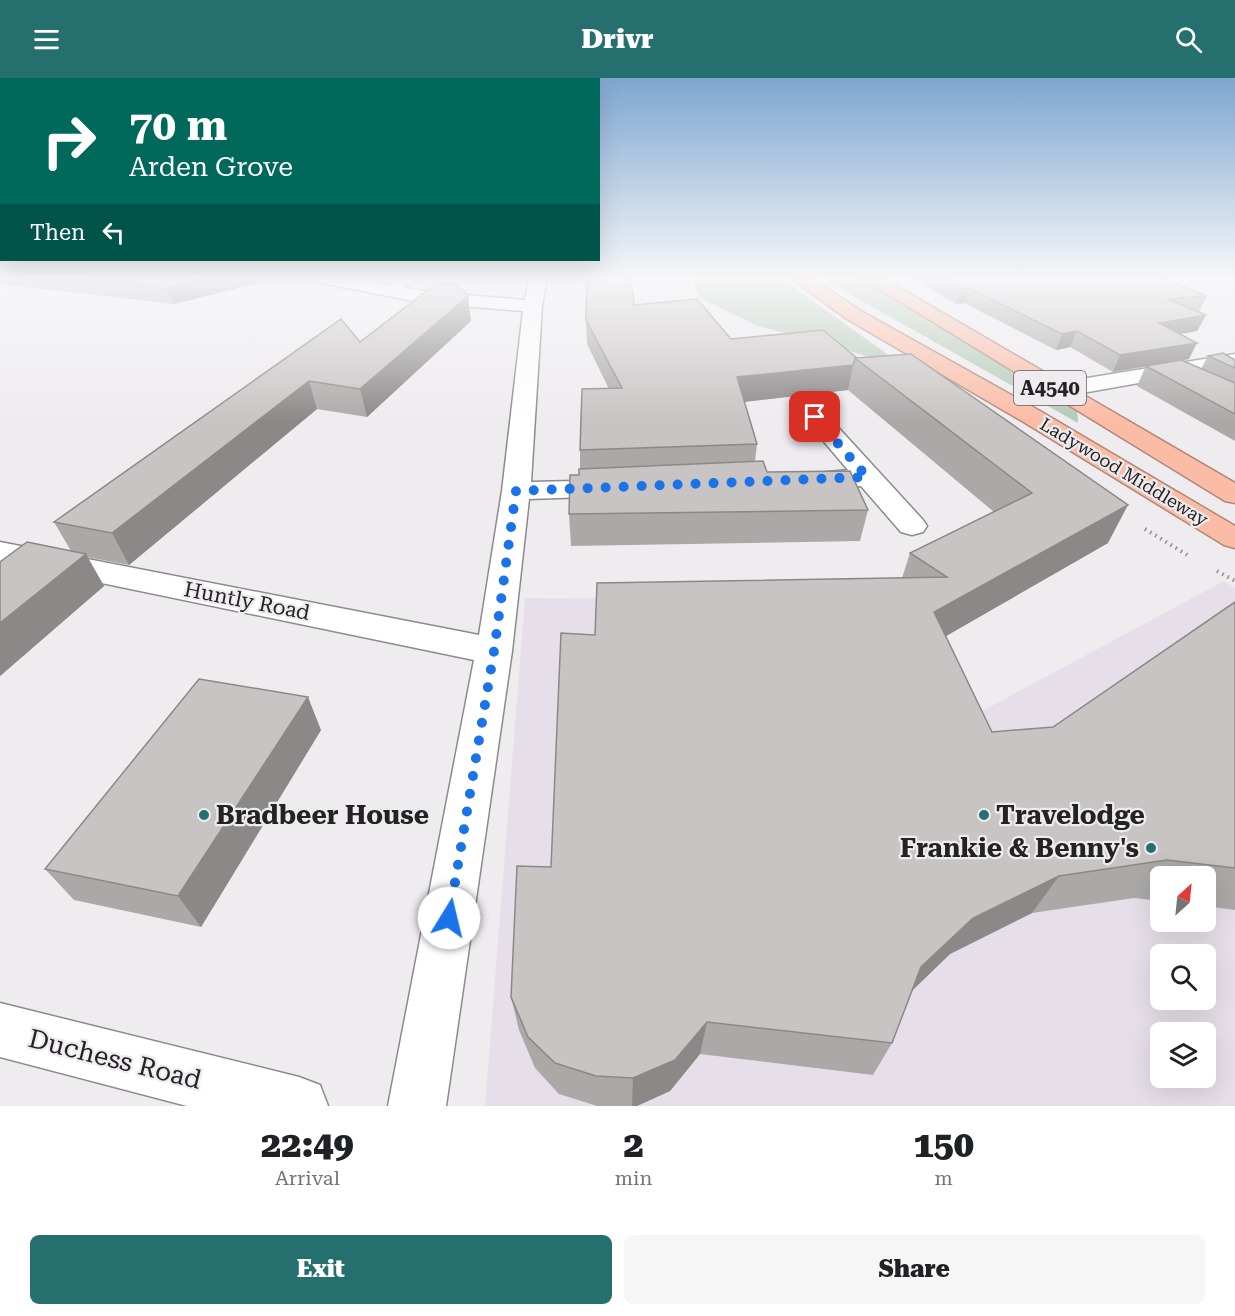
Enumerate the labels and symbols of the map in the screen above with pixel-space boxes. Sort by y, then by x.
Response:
road number: A4540 [1014,371,1086,405]
pin [789,391,840,442]
street label: Ladywood Middleway [1037,413,1212,530]
street label: Huntly Road [182,577,312,625]
place label: Bradbeer House [216,800,429,830]
place label: Travelodge [996,800,1145,830]
marker: Bradbeer House [197,808,211,822]
marker: Travelodge [977,808,991,822]
place label: Frankie & Benny's [900,833,1139,863]
marker: Frankie & Benny's [1144,841,1158,855]
north arrow [1150,866,1216,932]
position arrow [417,886,481,950]
street label: Duchess Road [26,1023,205,1095]

